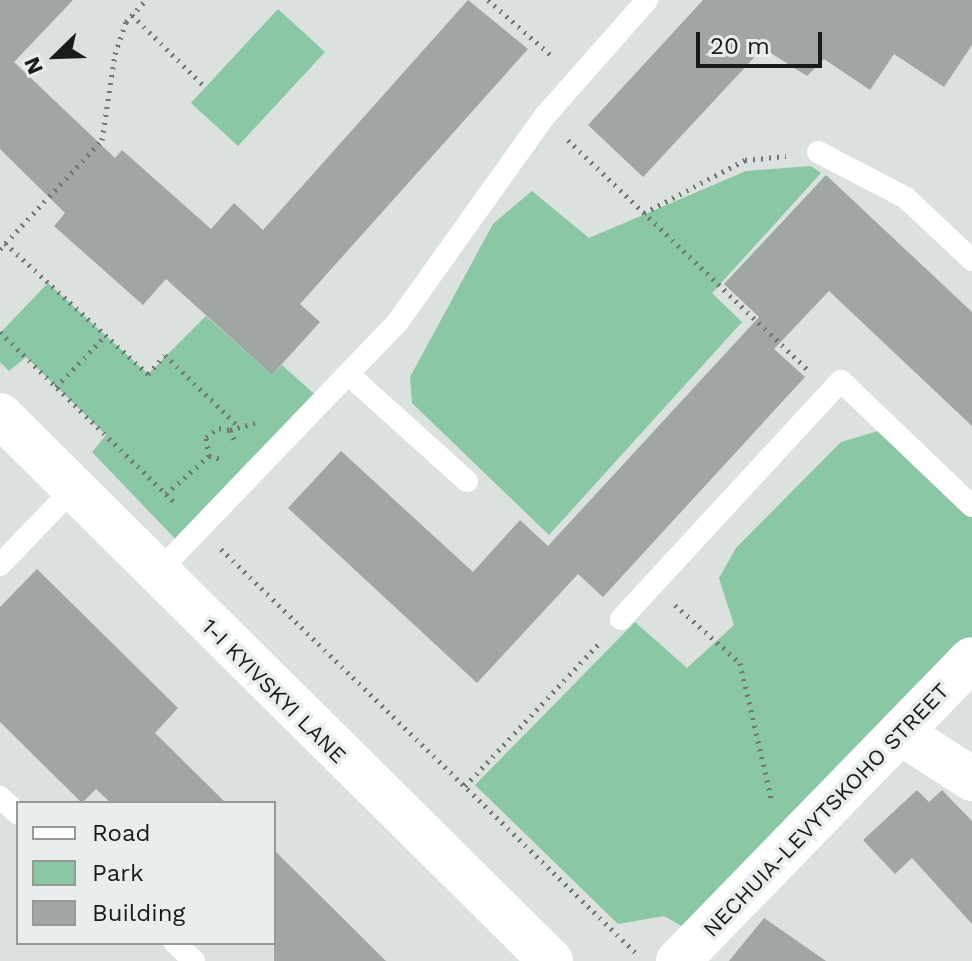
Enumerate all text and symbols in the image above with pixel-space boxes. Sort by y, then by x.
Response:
north arrow [16,16,96,96]
scale bar [700,16,826,66]
text: 20 m [710,32,770,60]
text: N [19,53,48,78]
street label: 1-I KYIVSKYI LANE [196,613,352,769]
street label: NECHUIA-LEVYTSKOHO STREET [698,678,954,942]
legend [16,801,276,945]
text: Road [92,819,151,847]
text: Park [92,859,144,887]
text: Building [92,899,185,927]

